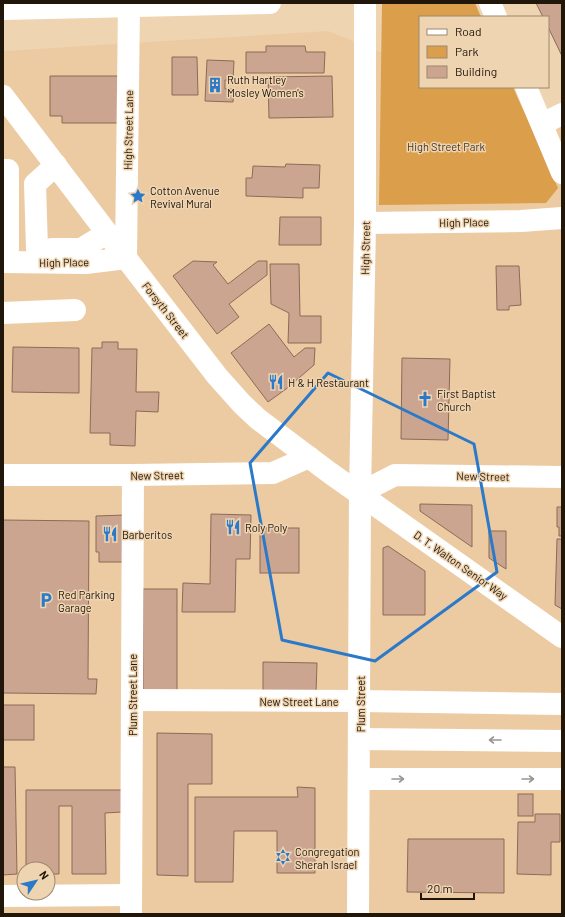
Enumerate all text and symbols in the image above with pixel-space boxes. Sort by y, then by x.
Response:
legend [419,16,549,88]
text: Road [455,24,482,38]
text: Park [455,44,479,58]
text: Building [455,64,497,78]
place label: Ruth Hartley Mosley Women's [227,73,304,99]
building icon: Ruth Hartley Mosley Women's [206,76,224,94]
street label: High Street Lane [121,90,135,170]
park label: High Street Park [407,140,485,153]
place label: Cotton Avenue Revival Mural [150,184,220,210]
place icon: Cotton Avenue Revival Mural [129,187,147,205]
street label: High Place [439,215,489,229]
street label: High Street [358,221,372,275]
street label: High Place [39,255,89,269]
street label: Forsyth Street [140,279,192,341]
restaurant icon: H & H Restaurant [267,373,285,391]
place label: H & H Restaurant [288,376,369,389]
place label: First Baptist Church [437,387,496,413]
church icon: First Baptist Church [416,390,434,408]
street label: New Street [130,468,184,482]
street label: New Street [456,469,510,483]
restaurant icon: Roly Poly [224,518,242,536]
place label: Roly Poly [245,521,287,534]
restaurant icon: Barberitos [101,525,119,543]
place label: Barberitos [122,528,172,541]
street label: D. T. Walton Senior Way [412,528,510,602]
place label: Red Parking Garage [58,588,115,614]
parking icon: Red Parking Garage [37,591,55,609]
street label: Plum Street Lane [126,654,139,736]
street label: Plum Street [354,676,367,732]
street label: New Street Lane [259,695,339,708]
one-way arrow [489,736,502,744]
one-way arrow [391,775,404,783]
one-way arrow [521,775,534,783]
place label: Congregation Sherah Israel [295,845,360,871]
synagogue icon: Congregation Sherah Israel [274,848,292,866]
north arrow [16,861,56,901]
text: N [37,868,52,882]
scale bar [421,875,474,901]
text: 20 m [427,881,453,895]

